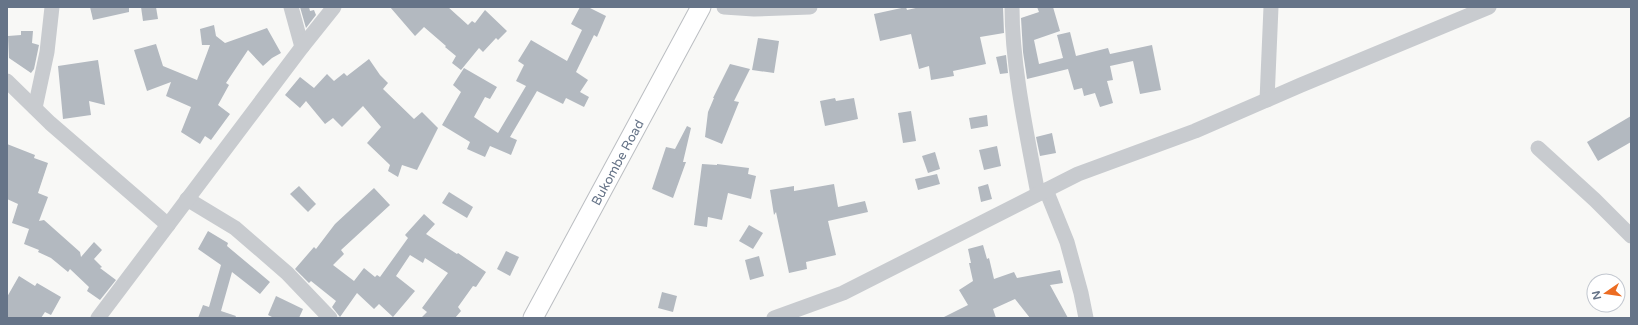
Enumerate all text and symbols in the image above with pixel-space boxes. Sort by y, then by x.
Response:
street label: Bukombe Road [588,117,648,208]
north arrow [1586,273,1626,313]
text: N [1589,289,1604,301]

